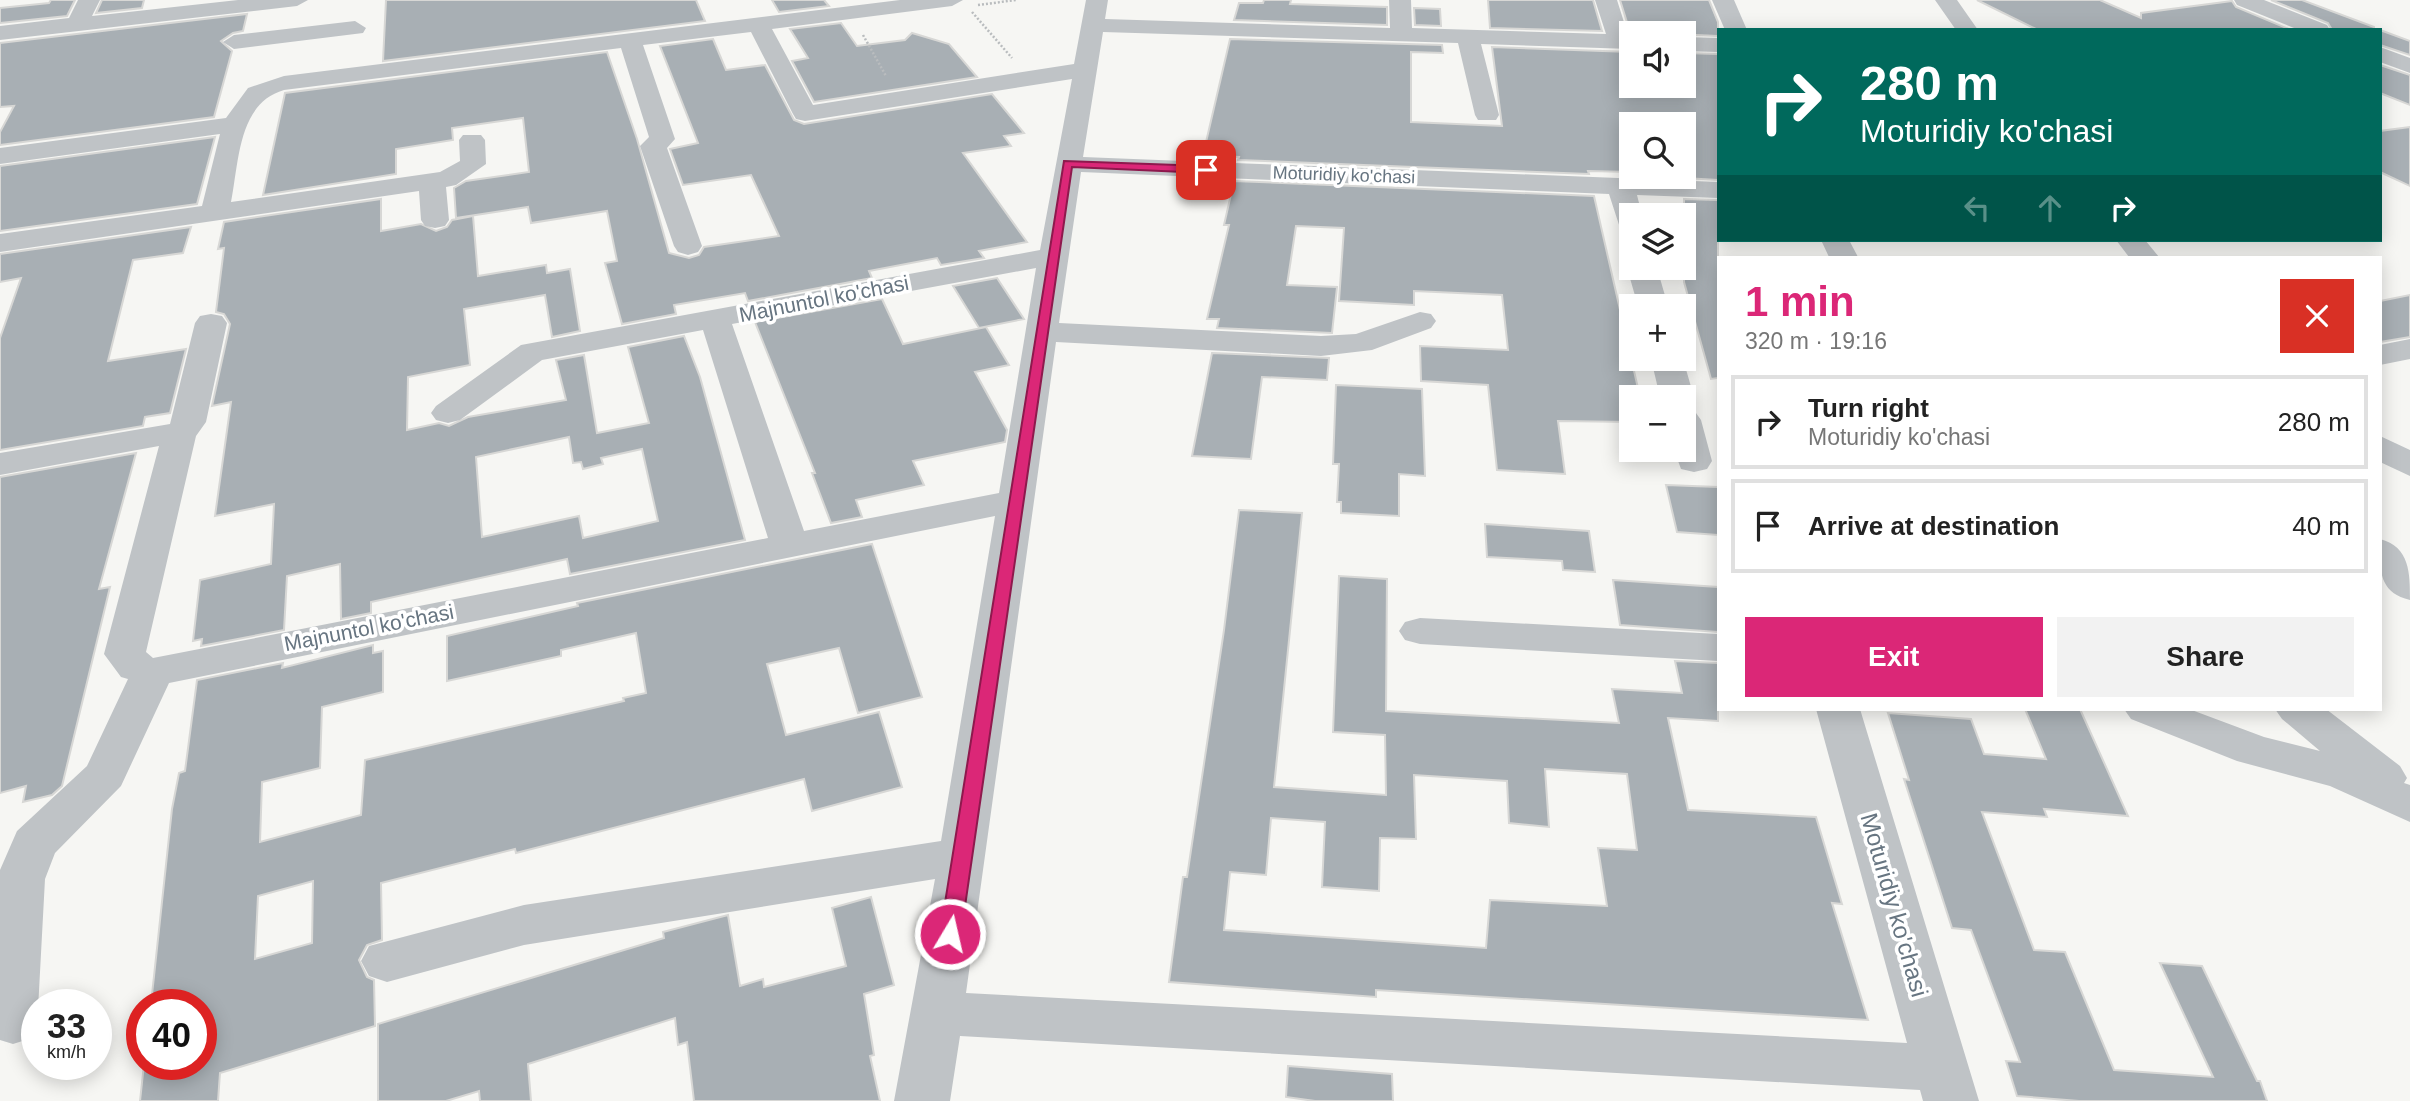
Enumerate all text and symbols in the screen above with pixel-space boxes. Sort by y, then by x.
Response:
map controls [1619,21,1696,462]
button: sound [1619,21,1696,98]
icon: right [1745,56,1836,147]
text: 280 m [1860,56,1999,110]
button: search [1619,112,1696,189]
text: Moturidiy ko'chasi [1860,113,2113,149]
pin [1176,140,1236,200]
icon: arrive [1187,151,1225,189]
street label: Moturidiy ko'chasi [1272,163,1416,187]
icon: left [1958,189,1996,227]
icon: ahead [2031,189,2069,227]
icon: right [2104,189,2142,227]
button: layers [1619,203,1696,280]
street label: Majnuntol ko'chasi [737,271,911,326]
text: 1 min [1745,278,1855,325]
button: close [2280,279,2354,353]
button: + [1619,294,1696,371]
text: 320 m · 19:16 [1745,328,1887,354]
button: − [1619,385,1696,462]
text: Turn right [1808,393,1929,423]
icon: right [1749,403,1787,441]
text: 280 m [2278,407,2350,437]
text: Moturidiy ko'chasi [1808,424,1990,450]
icon: arrive [1749,507,1787,545]
text: Arrive at destination [1808,511,2059,541]
text: 40 m [2292,511,2350,541]
street label: Majnuntol ko'chasi [282,600,456,655]
button: Exit [1745,617,2043,697]
button: Share [2057,617,2354,697]
street label: Moturidiy ko'chasi [1855,810,1934,1000]
position arrow [913,897,987,971]
speed limit sign: 40 [126,989,217,1080]
text: 33 [47,1006,86,1045]
text: km/h [47,1042,86,1062]

